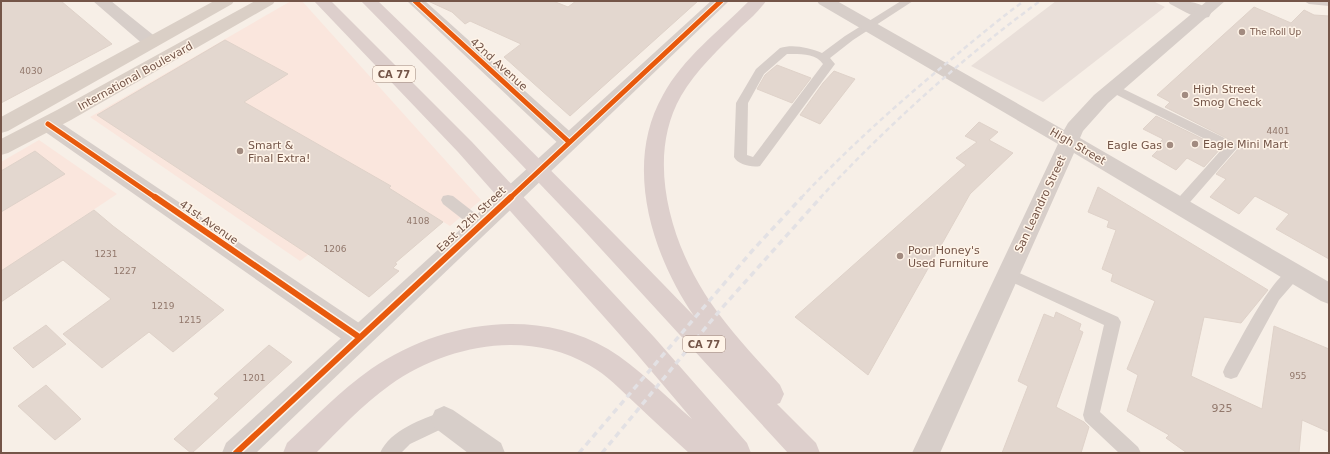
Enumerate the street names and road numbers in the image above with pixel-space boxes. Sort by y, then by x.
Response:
street label: 42nd Avenue [467,35,530,94]
street label: International Boulevard [76,39,195,113]
road number: CA 77 [373,66,415,82]
street label: High Street [1048,125,1109,168]
street label: San Leandro Street [1012,153,1069,255]
street label: East 12th Street [434,184,509,255]
street label: 41st Avenue [177,197,241,247]
road number: CA 77 [683,336,725,352]

